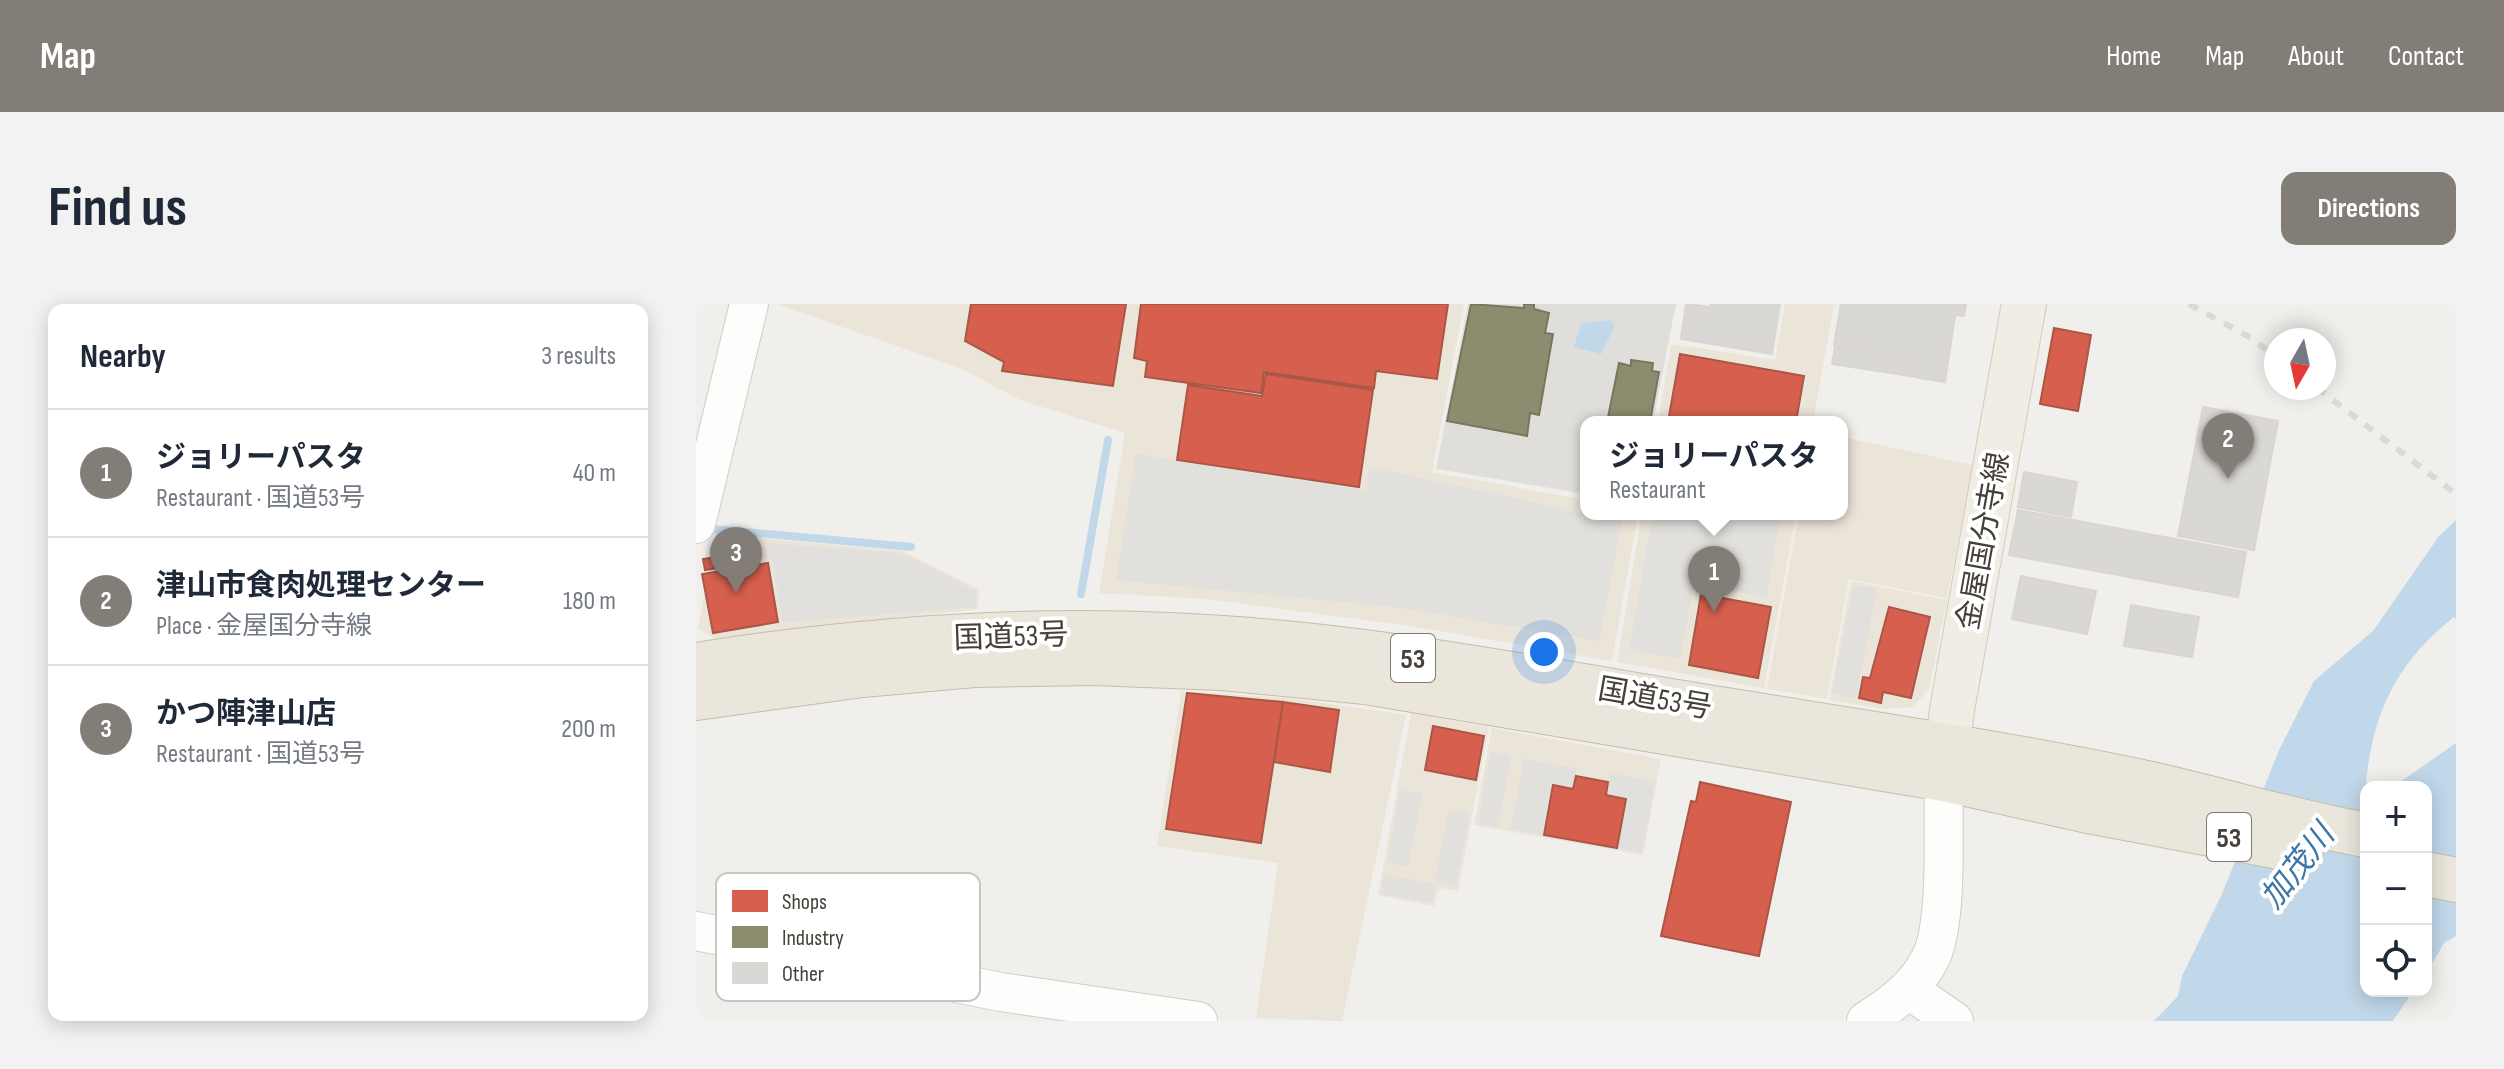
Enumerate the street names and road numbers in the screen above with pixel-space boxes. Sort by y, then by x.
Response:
street label: 金屋国分寺線 [1951,449,2017,633]
street label: 国道53号 [953,617,1069,657]
road number: 53 [1391,634,1435,682]
street label: 国道53号 [1595,671,1714,727]
road number: 53 [2207,813,2251,861]

